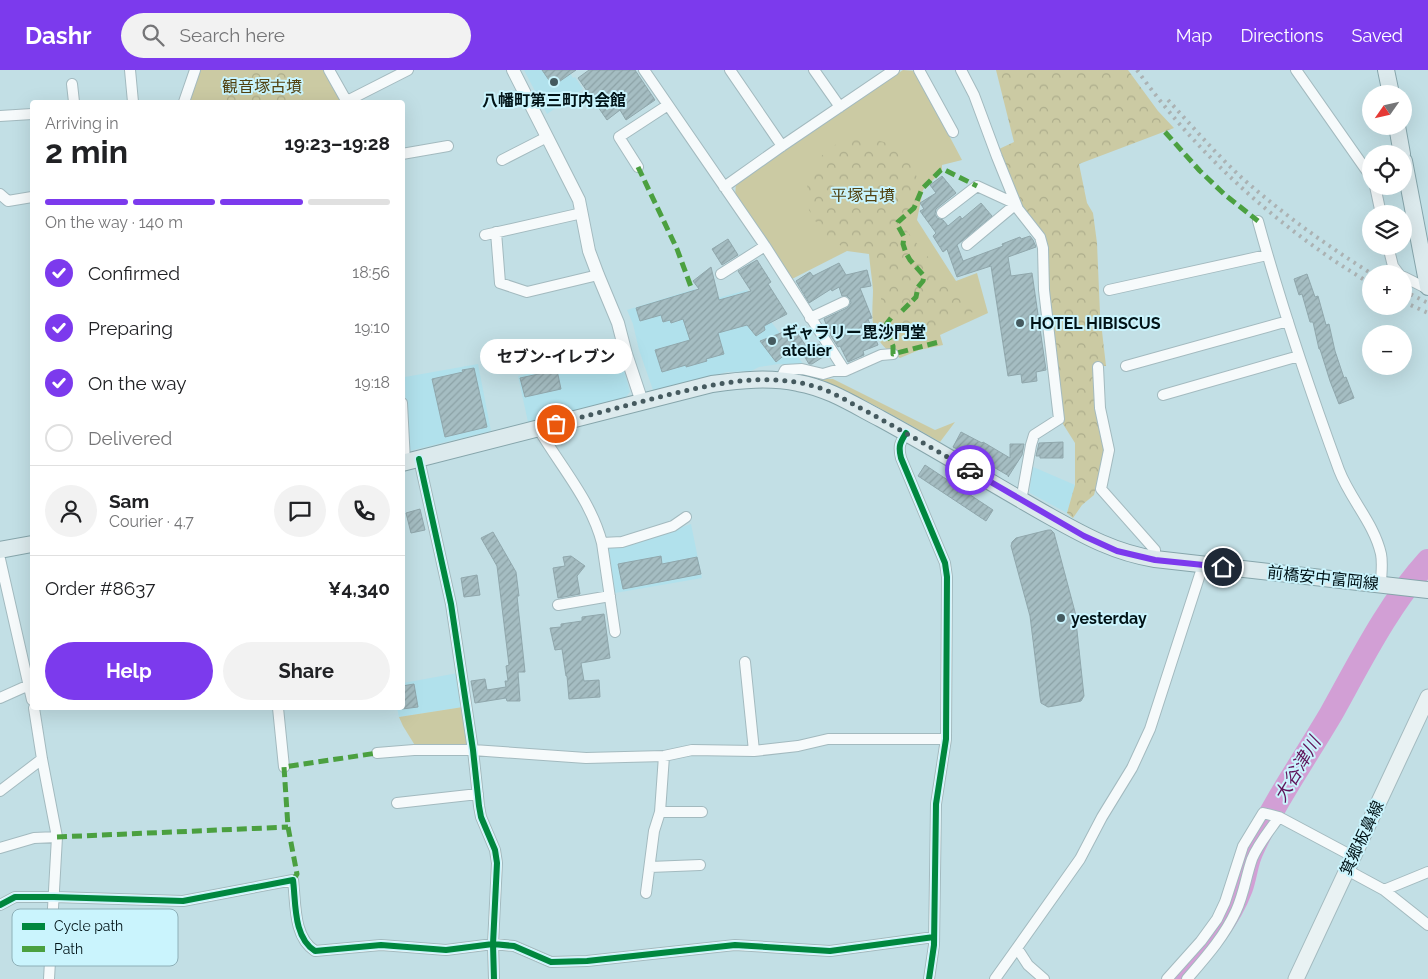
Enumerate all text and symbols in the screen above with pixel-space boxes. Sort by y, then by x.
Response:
search box [121,13,471,58]
text: Dashr [25,21,91,50]
icon: search [139,21,167,49]
text: Search here [179,24,285,46]
text: Map [1176,25,1212,46]
text: Directions [1240,25,1324,46]
text: Saved [1352,25,1403,46]
marker: 八幡町第三町内会館 [548,76,560,88]
park label: 観音塚古墳 [222,77,302,96]
north arrow [1362,85,1412,135]
map controls [1362,85,1412,375]
place label: 八幡町第三町内会館 [482,91,626,110]
text: Arriving in [45,114,119,133]
text: 19:23–19:28 [284,132,390,154]
text: 2 min [45,133,128,170]
button: locate [1362,145,1412,195]
park label: 平塚古墳 [831,186,895,205]
button: layers [1362,205,1412,255]
text: On the way · 140 m [45,213,183,232]
icon: check [45,259,73,287]
text: Confirmed [88,262,180,284]
text: 18:56 [352,263,390,282]
button: + [1362,265,1412,315]
icon: check [45,314,73,342]
place label: HOTEL HIBISCUS [1030,314,1161,333]
text: Preparing [88,317,173,339]
marker: HOTEL HIBISCUS [1014,317,1026,329]
text: 19:10 [354,318,390,337]
place label: ギャラリー毘沙門堂 atelier [782,323,926,360]
button: − [1362,325,1412,375]
marker: ギャラリー毘沙門堂 atelier [766,335,778,347]
callout: セブン-イレブン [480,339,632,374]
text: セブン-イレブン [497,347,615,366]
icon: check [45,369,73,397]
text: On the way [88,372,187,394]
text: 19:18 [354,373,390,392]
pin [535,403,577,445]
icon: bag [542,410,570,438]
text: Delivered [88,427,172,449]
courier [945,445,995,495]
icon: car [956,456,984,484]
button: person [45,485,97,537]
button: chat [274,485,326,537]
button: phone [338,485,390,537]
text: Sam [109,490,149,512]
text: Courier · 4.7 [109,512,194,531]
pin [1202,546,1244,588]
icon: home [1209,553,1237,581]
street label: 前橋安中富岡線 [1266,563,1380,593]
text: Order #8637 [45,577,156,599]
text: ¥4,340 [328,577,390,599]
place label: yesterday [1071,609,1147,628]
marker: yesterday [1055,612,1067,624]
button: Help [45,642,213,700]
button: Share [223,642,390,700]
water label: 大谷津川 [1269,731,1326,805]
street label: 箕郷板鼻線 [1336,798,1388,878]
legend [12,909,178,966]
text: Cycle path [54,918,123,934]
text: Path [54,941,83,957]

